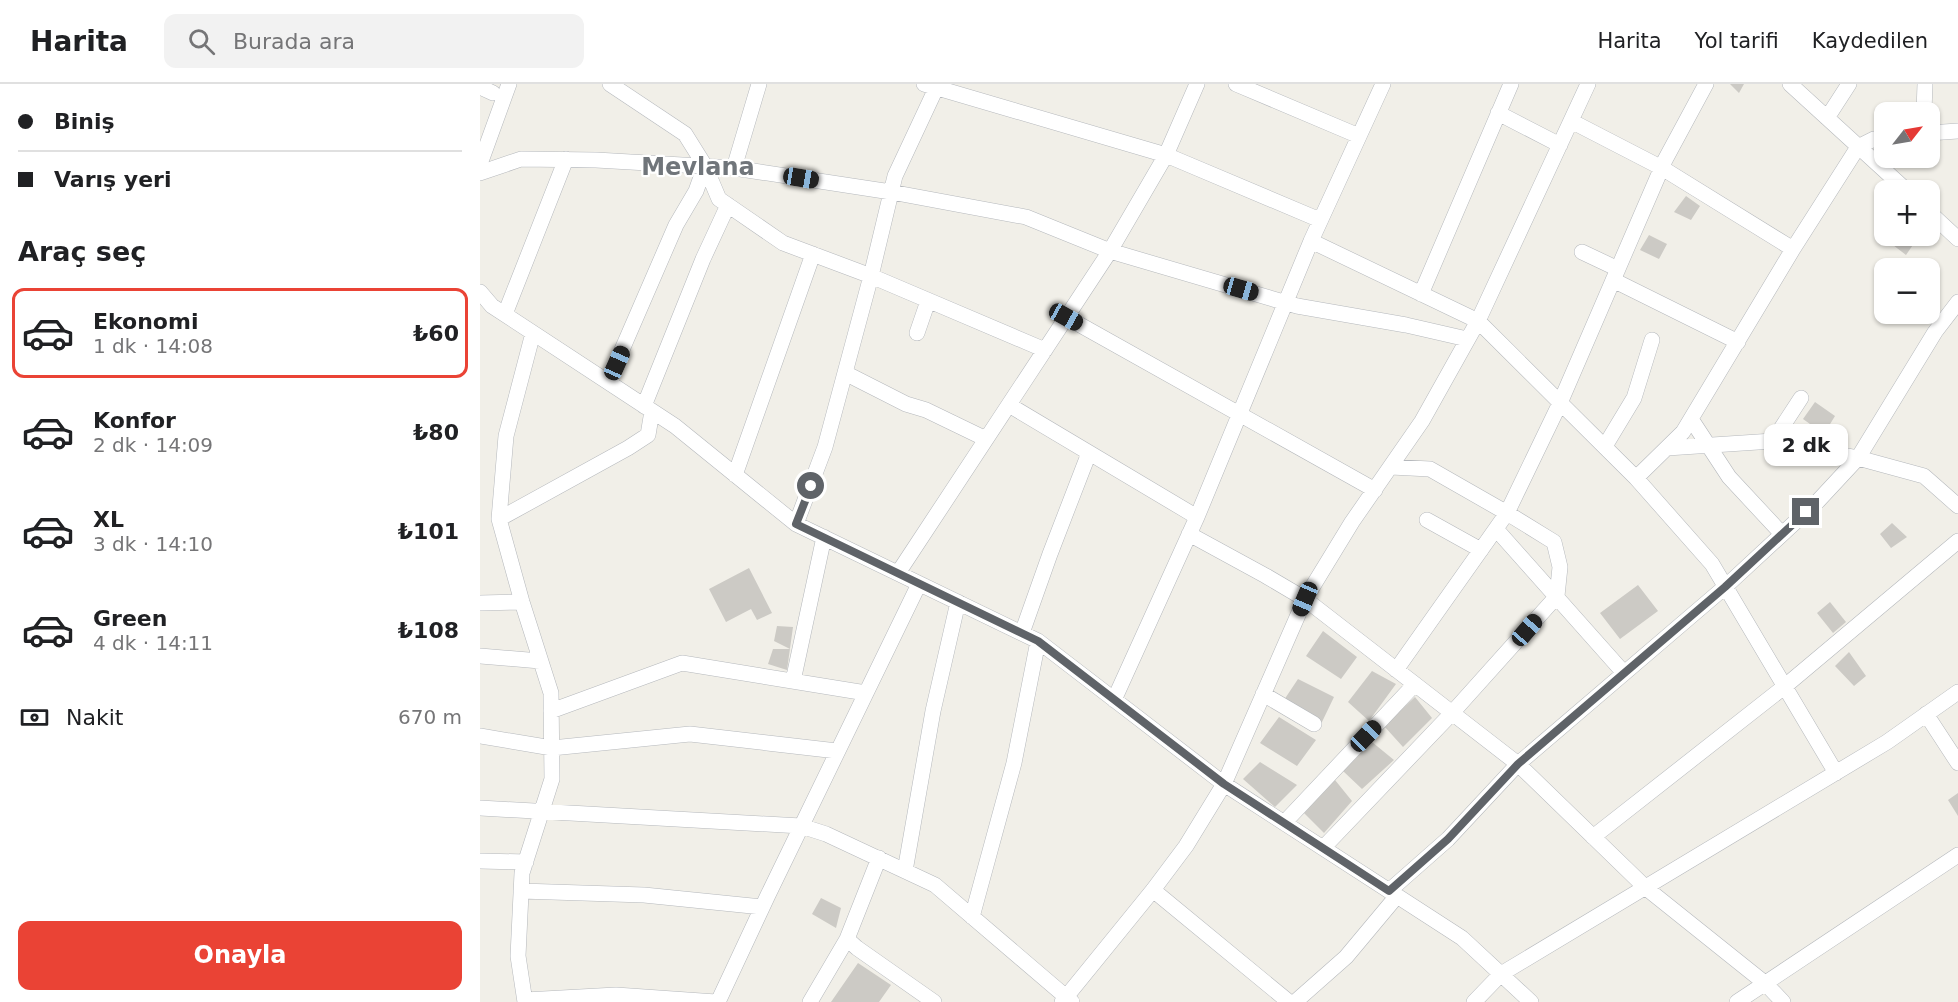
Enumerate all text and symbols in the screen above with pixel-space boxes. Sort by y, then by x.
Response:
search box [164,14,584,68]
text: Harita [30,25,128,58]
icon: search [185,25,218,58]
text: Burada ara [233,29,355,54]
text: Harita [1597,29,1662,53]
text: Yol tarifi [1695,29,1779,53]
text: Kaydedilen [1812,29,1928,53]
north arrow [1874,102,1940,168]
map controls [1874,102,1940,324]
text: Biniş [54,109,115,134]
district label: Mevlana [641,153,755,181]
car [782,166,820,190]
text: Varış yeri [54,167,171,192]
button: + [1874,180,1940,246]
text: Araç seç [18,236,146,267]
button: − [1874,258,1940,324]
car [1221,275,1261,303]
car [1046,300,1086,334]
icon: car [21,306,75,360]
text: Ekonomi [93,309,198,334]
text: ₺60 [413,321,459,346]
text: 1 dk · 14:08 [93,334,213,358]
car [601,343,633,383]
icon: car [21,405,75,459]
text: Konfor [93,408,176,433]
text: ₺80 [413,420,459,445]
callout: 2 dk [1764,425,1848,467]
text: 2 dk · 14:09 [93,433,213,457]
text: 2 dk [1782,433,1830,457]
route start [797,472,824,499]
route end [1792,498,1819,525]
icon: car [21,504,75,558]
text: XL [93,507,124,532]
text: ₺101 [398,519,459,544]
text: 3 dk · 14:10 [93,532,213,556]
car [1290,579,1320,619]
icon: car [21,603,75,657]
text: Green [93,606,167,631]
car [1508,611,1546,649]
text: ₺108 [398,618,459,643]
text: 4 dk · 14:11 [93,631,213,655]
icon: cash [18,701,51,734]
text: Nakit [66,705,123,730]
text: 670 m [398,705,462,729]
car [1347,717,1385,755]
button: Onayla [18,921,462,990]

